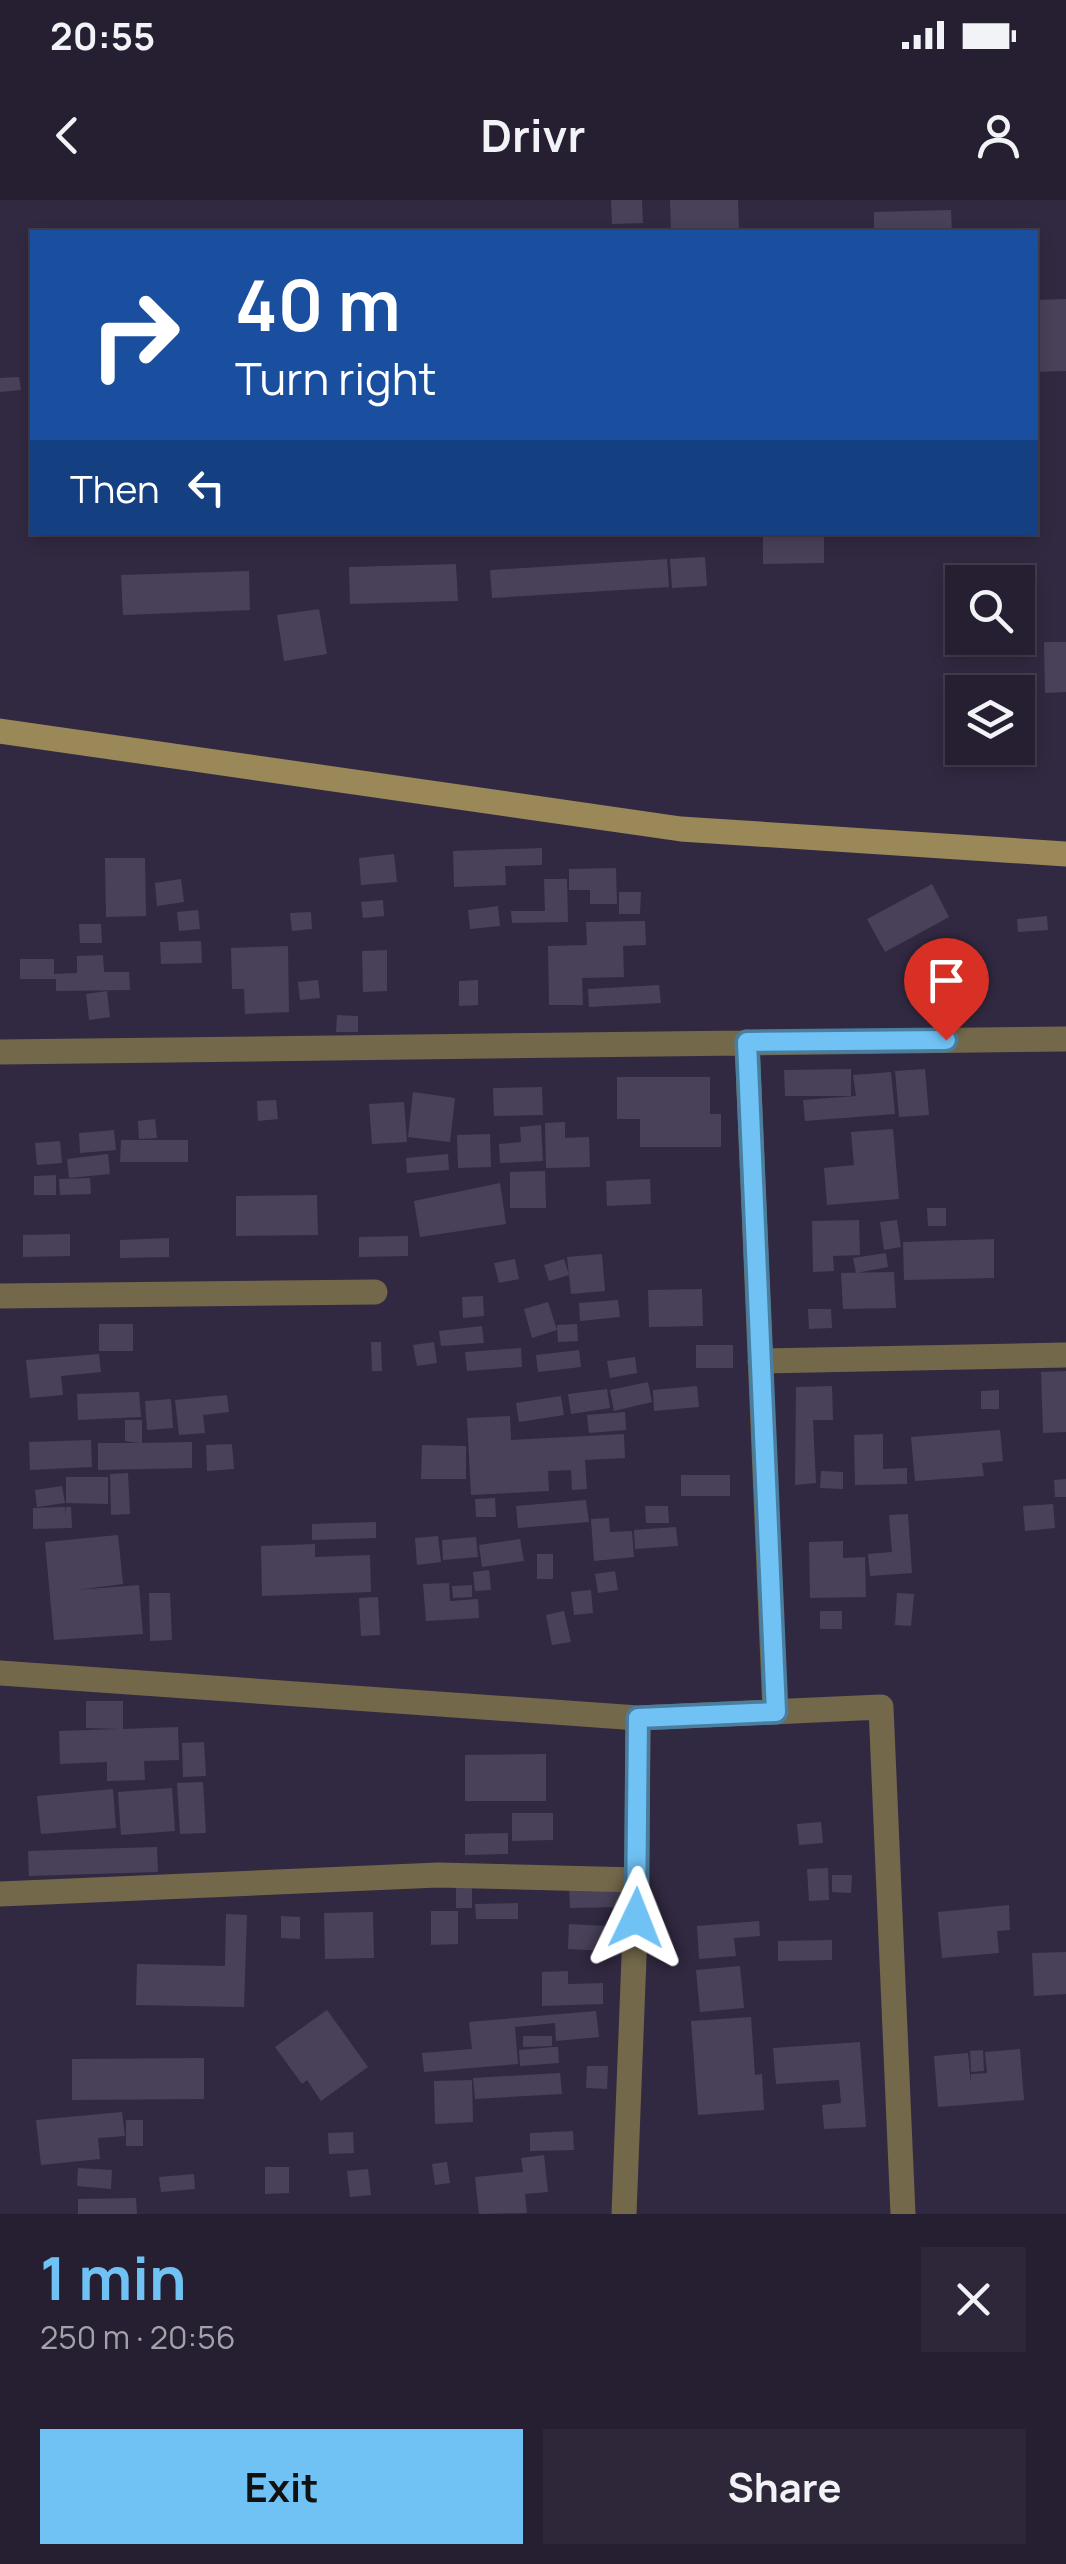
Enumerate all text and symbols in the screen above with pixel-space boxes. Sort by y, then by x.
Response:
text: 20:55 [50,9,155,61]
text: Drivr [481,104,585,166]
icon: back [40,108,95,163]
icon: person [971,108,1026,163]
text: 40 m [235,256,401,352]
icon: right [70,270,200,400]
text: Turn right [235,347,436,409]
icon: left [179,460,234,515]
text: Then [70,462,159,514]
map controls [945,565,1035,765]
button: search [945,565,1035,655]
button: layers [945,675,1035,765]
pin [904,938,989,1041]
icon: arrive [919,953,974,1008]
position arrow [584,1866,688,1970]
text: 1 min [40,2236,187,2318]
button: close [921,2247,1026,2352]
text: 250 m · 20:56 [40,2315,236,2359]
button: Exit [40,2429,523,2544]
button: Share [543,2429,1026,2544]

